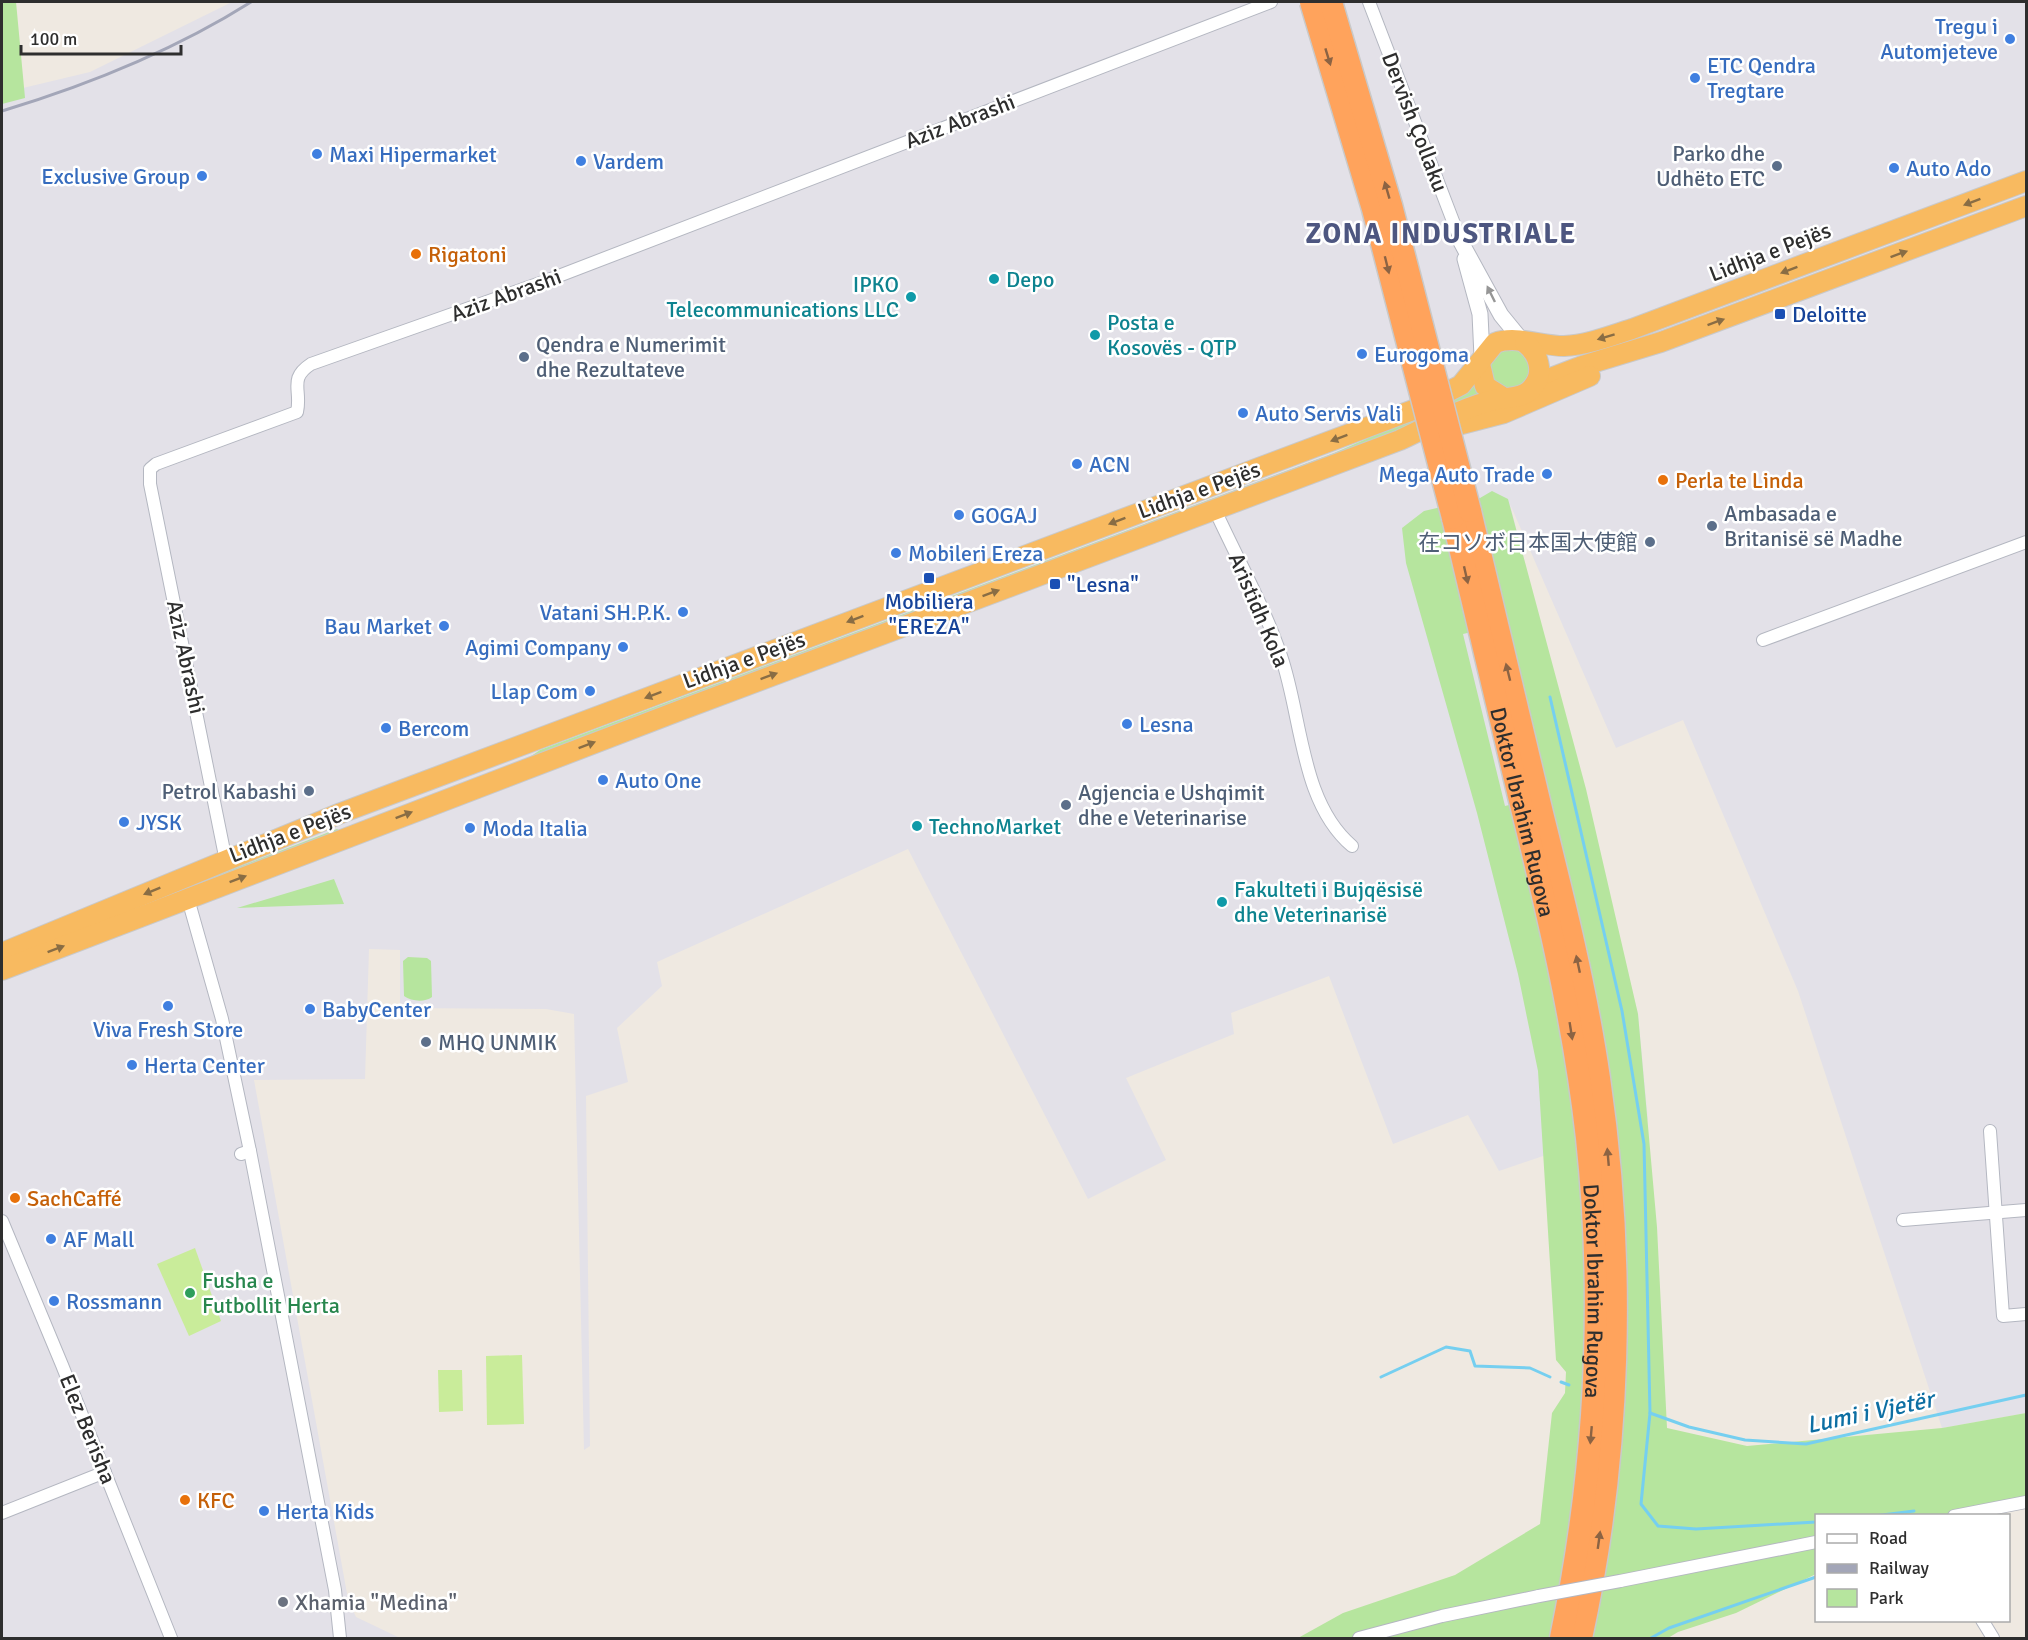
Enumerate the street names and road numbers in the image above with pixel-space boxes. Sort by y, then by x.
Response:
street label: Dervish Çollaku [1376,48,1454,196]
street label: Aziz Abrashi [901,88,1019,154]
street label: Lidhja e Pejës [1705,216,1835,288]
street label: Aziz Abrashi [447,263,565,327]
street label: Lidhja e Pejës [1134,455,1264,525]
street label: Aristidh Kola [1223,549,1295,671]
street label: Aziz Abrashi [161,598,211,716]
street label: Lidhja e Pejës [679,625,809,695]
street label: Doktor Ibrahim Rugova [1485,704,1561,919]
street label: Lidhja e Pejës [225,797,355,869]
street label: Doktor Ibrahim Rugova [1578,1183,1609,1399]
street label: Elez Berisha [54,1370,122,1488]

